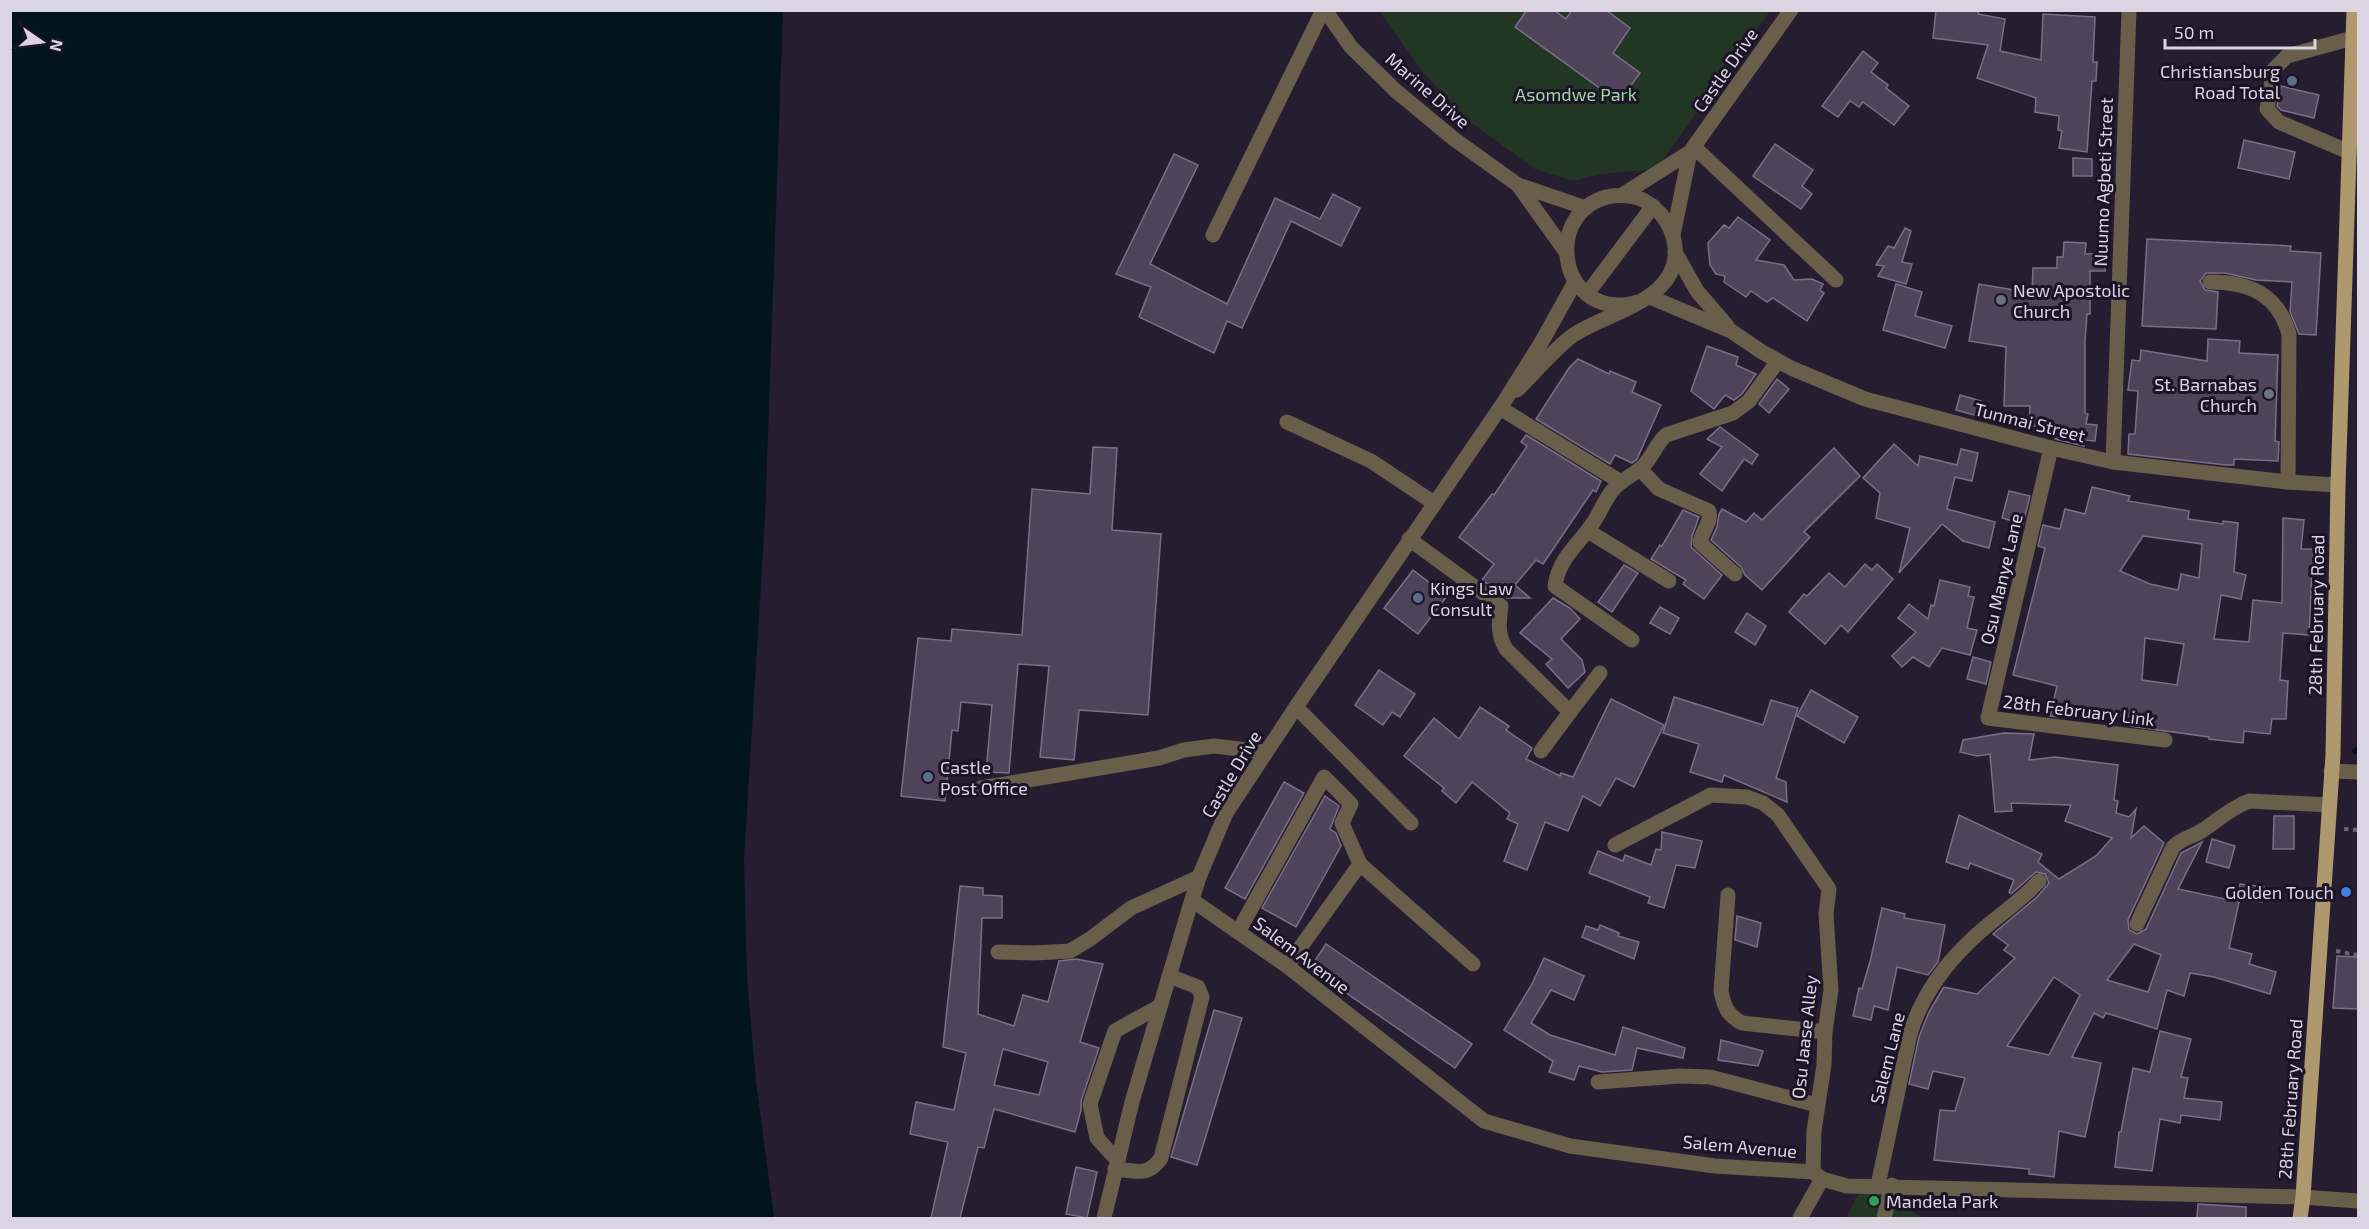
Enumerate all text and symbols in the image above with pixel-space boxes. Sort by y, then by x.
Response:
north arrow [12,12,72,72]
scale bar [2165,12,2315,50]
text: 50 m [2174,21,2214,43]
street label: Castle Drive [1688,24,1762,116]
text: N [46,38,68,54]
street label: Marine Drive [1381,48,1475,132]
place label: Christiansburg Road Total [2160,60,2281,103]
marker: Christiansburg Road Total [2285,74,2299,88]
park label: Asomdwe Park [1515,83,1637,105]
street label: Nuumo Agbeti Street [2089,97,2117,267]
place label: New Apostolic Church [2013,279,2130,322]
marker: New Apostolic Church [1994,293,2008,307]
place label: St. Barnabas Church [2154,373,2257,416]
marker: St. Barnabas Church [2262,387,2276,401]
street label: Tunmai Street [1972,398,2088,446]
street label: Osu Manye Lane [1975,511,2027,647]
street label: 28th February Road [2304,534,2328,696]
place label: Kings Law Consult [1430,577,1513,620]
marker: Kings Law Consult [1411,591,1425,605]
street label: 28th February Link [2002,690,2156,730]
street label: Castle Drive [1196,726,1266,822]
place label: Castle Post Office [940,756,1028,799]
marker: Castle Post Office [921,770,935,784]
place label: Golden Touch [2225,881,2334,903]
marker: Golden Touch [2339,885,2353,899]
street label: Salem Avenue [1250,912,1354,998]
street label: Osu Jaase Alley [1787,974,1821,1100]
street label: Salem Lane [1865,1010,1909,1106]
street label: 28th February Road [2273,1018,2307,1180]
street label: Salem Avenue [1682,1130,1798,1162]
place label: Mandela Park [1886,1190,1998,1212]
marker: Mandela Park [1867,1194,1881,1208]

